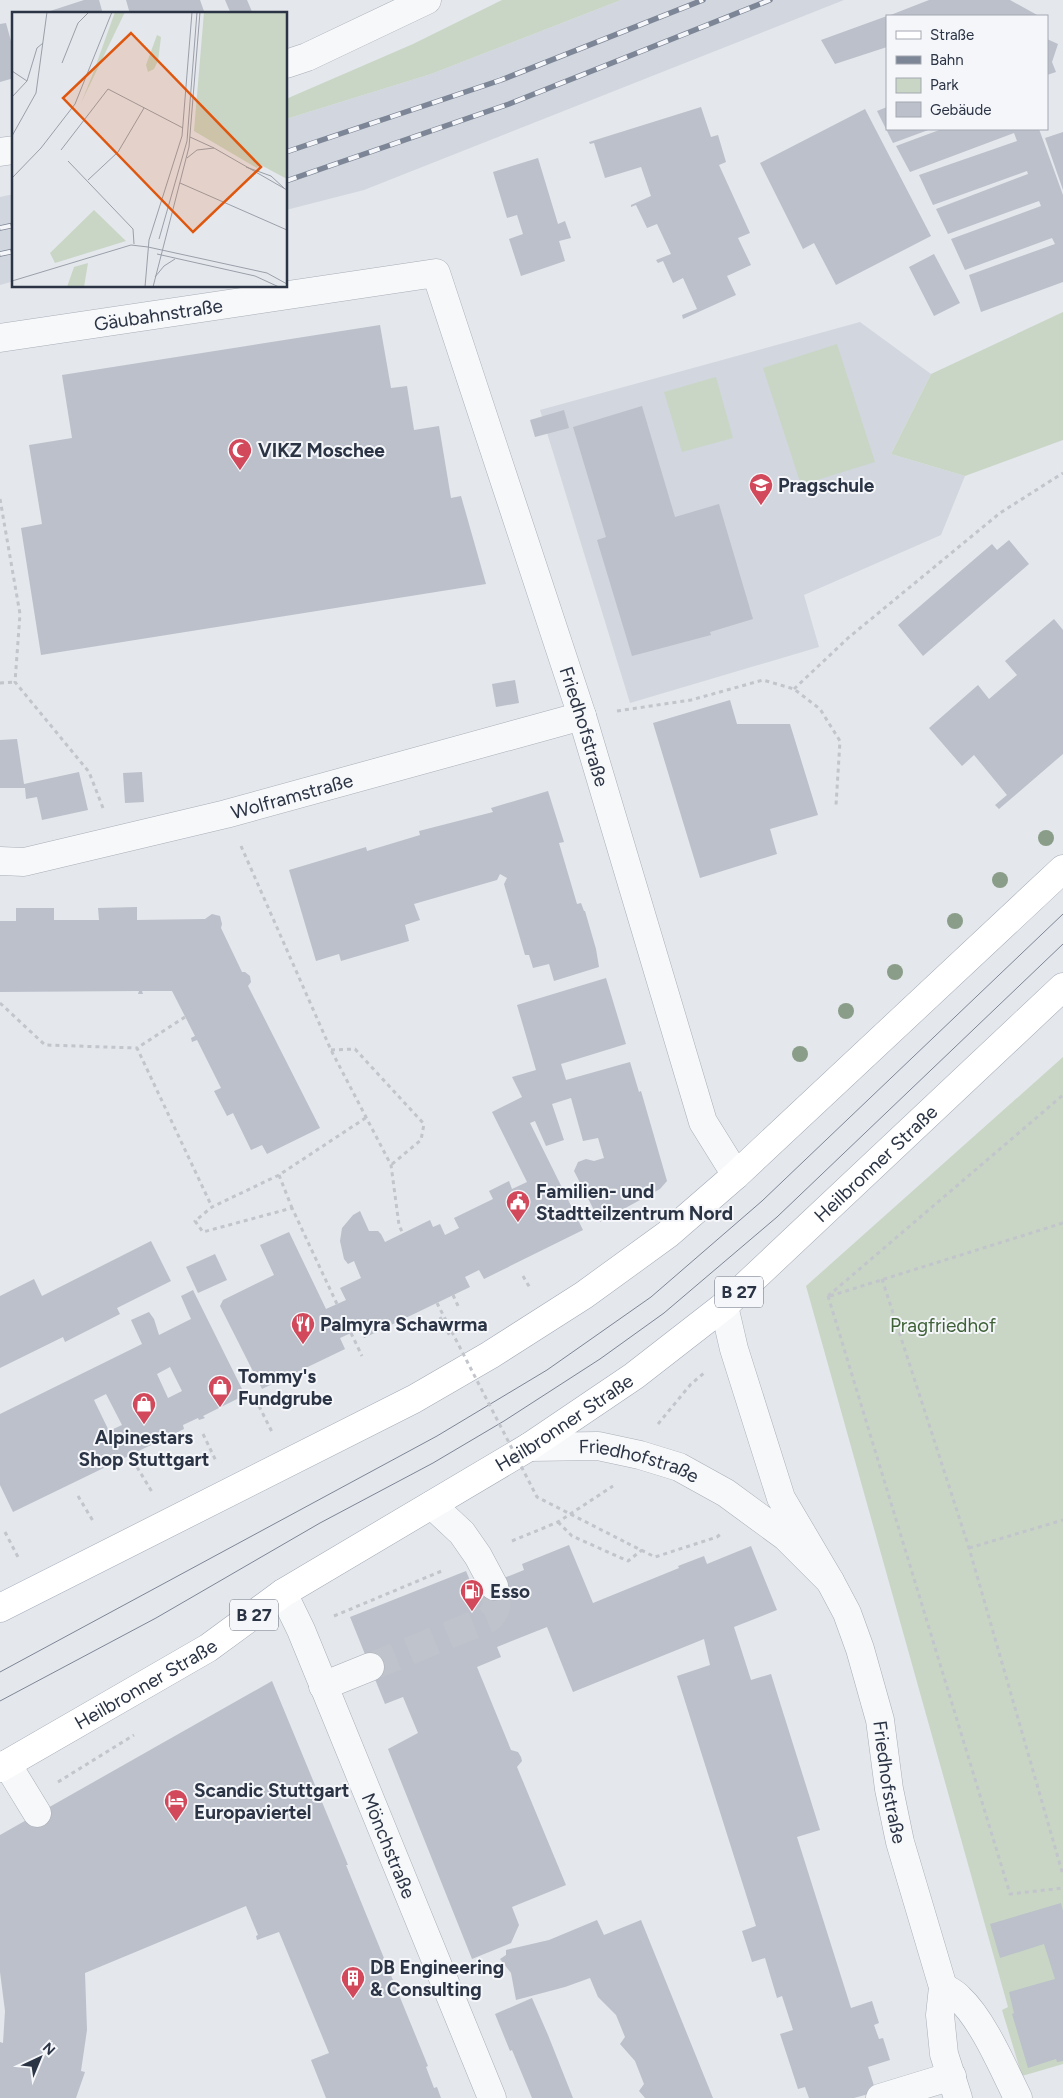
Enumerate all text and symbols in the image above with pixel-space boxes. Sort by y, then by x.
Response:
inset map [12,12,288,288]
legend [886,15,1048,130]
text: Straße [930,26,974,44]
text: Bahn [930,51,964,69]
text: Park [930,76,959,94]
text: Gebäude [930,101,991,119]
street label: Gäubahnstraße [92,294,224,336]
mosque icon: VIKZ Moschee [227,437,253,471]
place label: VIKZ Moschee [258,439,385,462]
school or university icon: Pragschule [748,472,774,506]
place label: Pragschule [778,474,875,497]
street label: Friedhofstraße [554,664,613,789]
street label: Wolframstraße [229,769,355,824]
street label: Heilbronner Straße [809,1100,942,1227]
place label: Familien- und Stadtteilzentrum Nord [536,1180,733,1225]
public building icon: Familien- und Stadtteilzentrum Nord [505,1189,531,1223]
road number: B 27 [715,1276,763,1308]
restaurant icon: Palmyra Schawrma [290,1311,316,1345]
place label: Palmyra Schawrma [320,1313,488,1336]
park label: Pragfriedhof [890,1314,996,1337]
place label: Tommy's Fundgrube [238,1365,333,1410]
street label: Heilbronner Straße [491,1369,638,1476]
shop icon: Tommy's Fundgrube [207,1374,233,1408]
shop icon: Alpinestars Shop Stuttgart [131,1391,157,1425]
place label: Alpinestars Shop Stuttgart [79,1426,210,1471]
street label: Friedhofstraße [579,1435,703,1488]
fuel station icon: Esso [459,1578,485,1612]
place label: Esso [490,1580,530,1603]
road number: B 27 [230,1600,278,1630]
street label: Heilbronner Straße [70,1634,222,1735]
street label: Friedhofstraße [868,1719,911,1846]
place label: Scandic Stuttgart Europaviertel [194,1779,350,1824]
hotel icon: Scandic Stuttgart Europaviertel [163,1788,189,1822]
street label: Mönchstraße [357,1790,420,1902]
place label: DB Engineering & Consulting [370,1956,504,2001]
building icon: DB Engineering & Consulting [340,1965,366,1999]
north arrow [15,2033,65,2083]
text: N [39,2039,58,2059]

